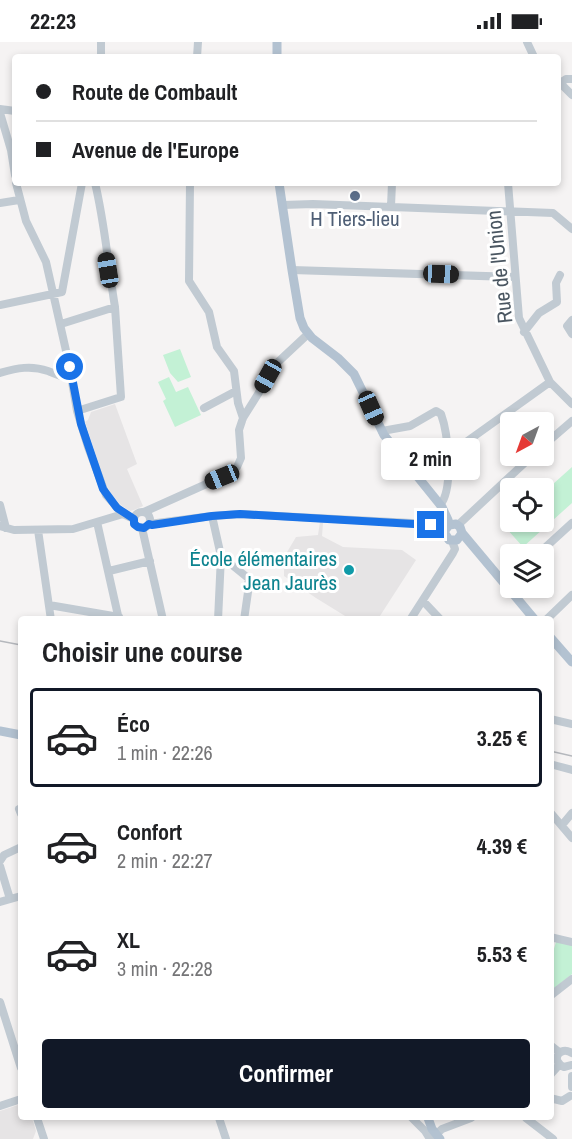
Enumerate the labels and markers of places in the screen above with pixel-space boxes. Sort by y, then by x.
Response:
marker: H Tiers-lieu [348,189,362,203]
place label: H Tiers-lieu [310,204,400,233]
place label: École élémentaires Jean Jaurès [190,544,337,597]
marker: École élémentaires Jean Jaurès [342,563,356,577]

